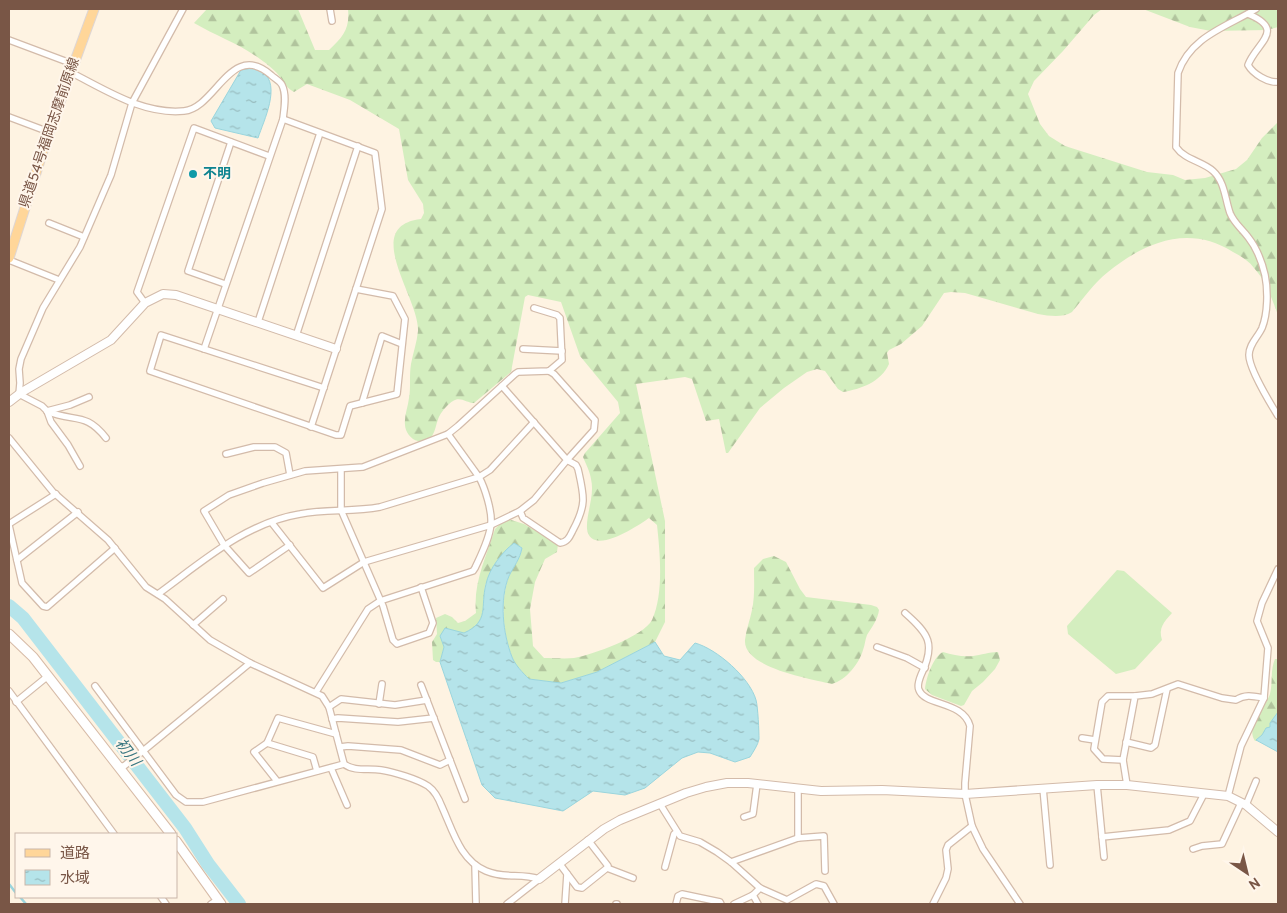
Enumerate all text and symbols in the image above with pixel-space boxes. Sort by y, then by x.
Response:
street label: 県道54号福岡志摩前原線 [15,55,84,210]
place label: 不明 [203,166,231,183]
marker: 不明 [187,168,199,180]
water label: 初川 [110,735,145,772]
legend [15,833,178,898]
text: 道路 [60,845,90,864]
north arrow [1222,848,1272,898]
text: 水域 [60,870,90,889]
text: N [1245,873,1263,892]

